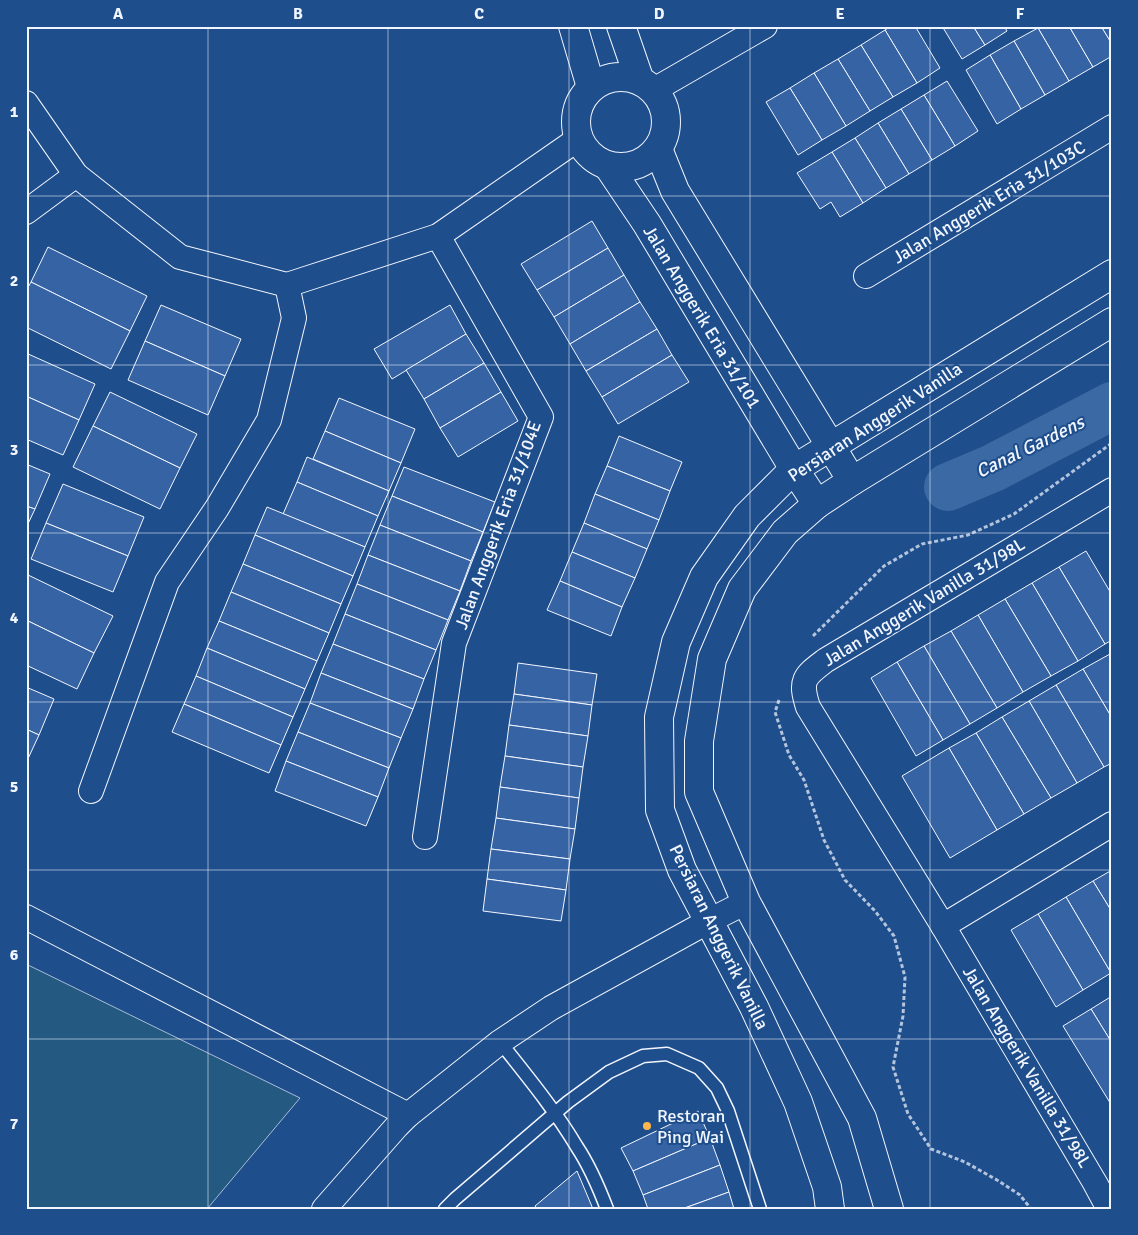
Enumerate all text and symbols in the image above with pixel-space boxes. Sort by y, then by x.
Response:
text: A [113,4,124,24]
text: B [293,4,303,24]
text: C [474,4,484,24]
text: D [654,4,665,24]
text: E [835,4,845,24]
text: F [1016,4,1025,24]
text: 1 [10,102,19,122]
street label: Jalan Anggerik Eria 31/103C [889,136,1089,268]
street label: Jalan Anggerik Eria 31/101 [639,221,765,413]
text: 2 [10,271,18,291]
street label: Persiaran Anggerik Vanilla [784,357,966,487]
water label: Canal Gardens [972,410,1090,484]
street label: Jalan Anggerik Eria 31/104E [450,418,546,632]
text: 3 [10,440,18,460]
street label: Jalan Anggerik Vanilla 31/98L [819,533,1029,671]
text: 4 [10,608,19,628]
text: 5 [10,777,18,797]
street label: Persiaran Anggerik Vanilla [665,841,773,1033]
text: 6 [10,945,19,965]
street label: Jalan Anggerik Vanilla 31/98L [958,962,1096,1172]
place label: Restoran Ping Wai [657,1105,725,1148]
text: 7 [10,1114,19,1134]
marker: Restoran Ping Wai [641,1120,653,1132]

